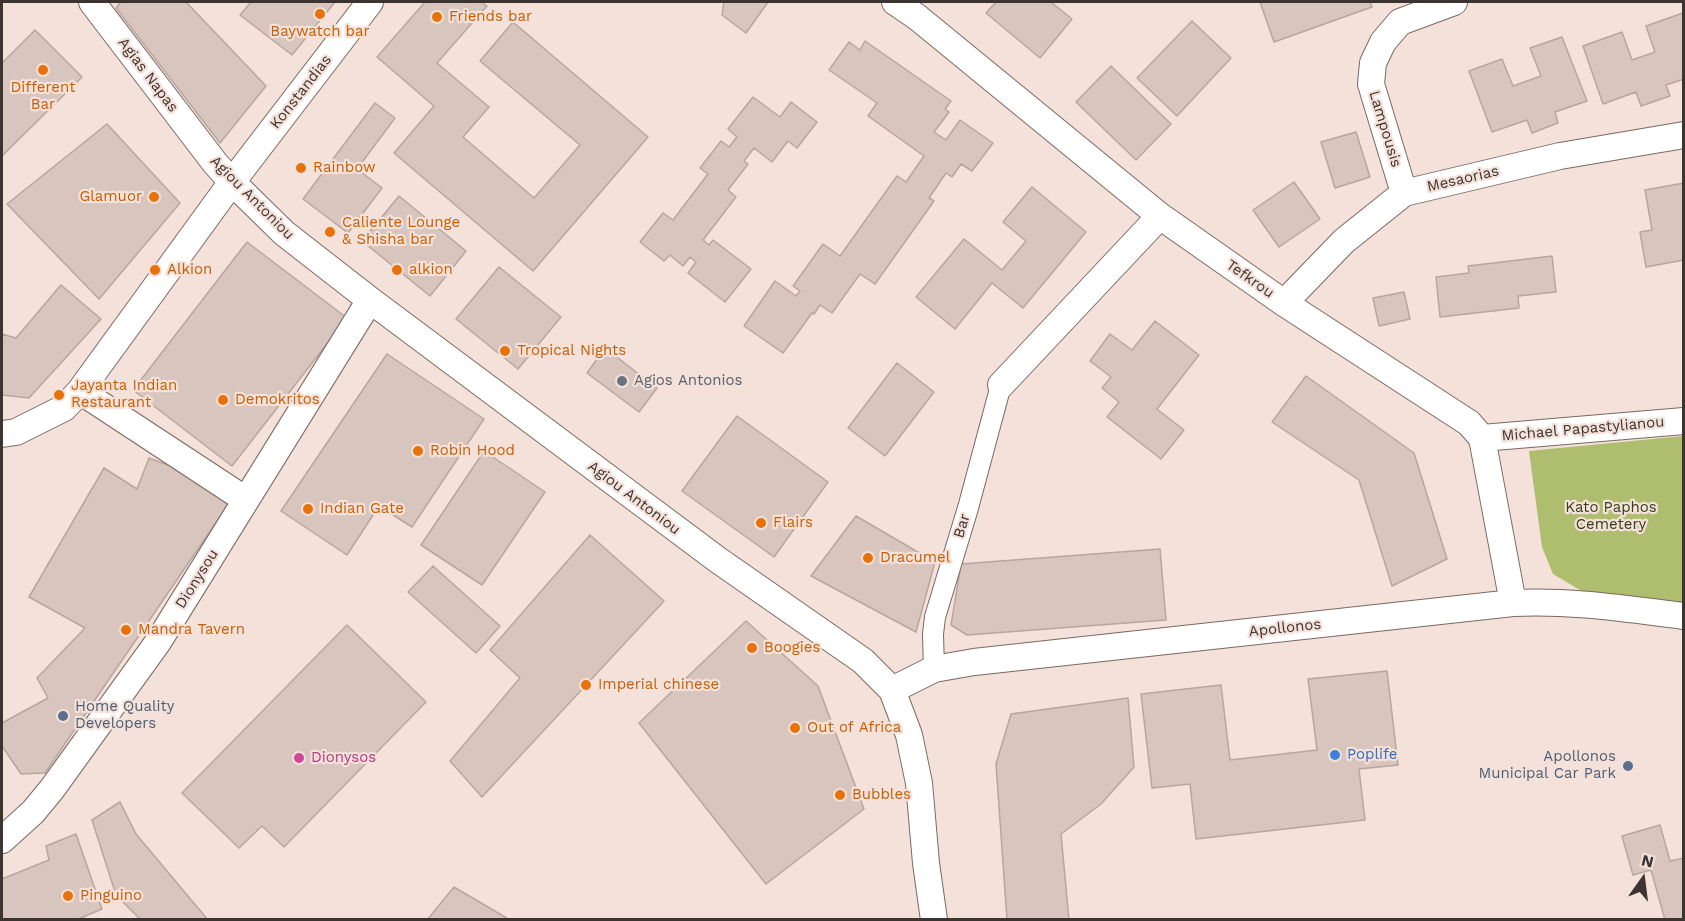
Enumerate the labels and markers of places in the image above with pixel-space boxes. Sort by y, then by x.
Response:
marker: Baywatch bar [313,7,327,21]
place label: Friends bar [449,8,532,26]
marker: Friends bar [430,10,444,24]
place label: Baywatch bar [270,23,370,41]
marker: Different Bar [36,63,50,77]
place label: Different Bar [11,79,75,114]
place label: Rainbow [313,159,375,177]
marker: Rainbow [294,161,308,175]
place label: Glamuor [79,188,142,206]
marker: Glamuor [147,190,161,204]
place label: Caliente Lounge & Shisha bar [342,214,460,249]
marker: Caliente Lounge & Shisha bar [323,225,337,239]
place label: Alkion [167,261,212,279]
place label: alkion [409,261,453,279]
marker: Alkion [148,263,162,277]
marker: alkion [390,263,404,277]
place label: Tropical Nights [517,342,626,360]
marker: Tropical Nights [498,344,512,358]
place label: Agios Antonios [634,372,742,390]
marker: Agios Antonios [615,374,629,388]
place label: Jayanta Indian Restaurant [71,377,177,412]
marker: Jayanta Indian Restaurant [52,388,66,402]
place label: Demokritos [235,391,320,409]
marker: Demokritos [216,393,230,407]
place label: Robin Hood [430,442,515,460]
marker: Robin Hood [411,444,425,458]
place label: Indian Gate [320,500,404,518]
marker: Indian Gate [301,502,315,516]
place label: Flairs [773,514,813,532]
marker: Flairs [754,516,768,530]
place label: Dracumel [880,549,950,567]
marker: Dracumel [861,551,875,565]
place label: Mandra Tavern [138,621,245,639]
marker: Mandra Tavern [119,623,133,637]
place label: Boogies [764,639,820,657]
marker: Boogies [745,641,759,655]
place label: Imperial chinese [598,676,719,694]
marker: Imperial chinese [579,678,593,692]
place label: Home Quality Developers [75,698,175,733]
marker: Home Quality Developers [56,709,70,723]
place label: Out of Africa [807,719,901,737]
marker: Out of Africa [788,721,802,735]
place label: Poplife [1347,746,1397,764]
marker: Poplife [1328,748,1342,762]
place label: Apollonos Municipal Car Park [1479,748,1616,783]
place label: Dionysos [311,749,376,767]
marker: Dionysos [292,751,306,765]
marker: Apollonos Municipal Car Park [1621,759,1635,773]
place label: Bubbles [852,786,911,804]
marker: Bubbles [833,788,847,802]
place label: Pinguino [80,887,142,905]
marker: Pinguino [61,889,75,903]

